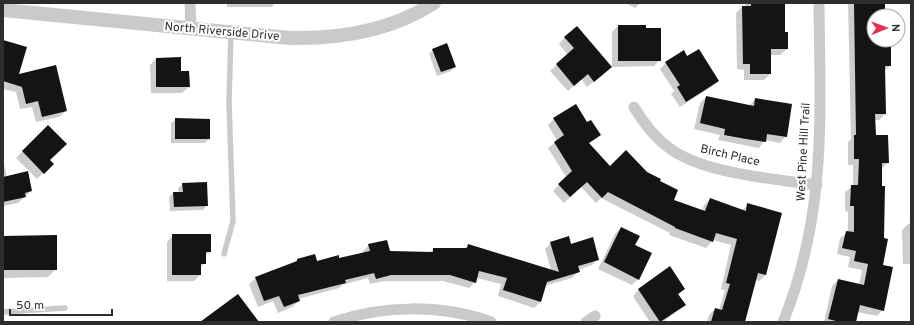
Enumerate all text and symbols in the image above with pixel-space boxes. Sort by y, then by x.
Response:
north arrow [866,8,906,48]
street label: North Riverside Drive [164,19,280,45]
text: N [888,24,902,32]
street label: West Pine Hill Trail [793,102,815,202]
street label: Birch Place [699,141,761,171]
scale bar [10,291,112,317]
text: 50 m [16,298,44,314]

